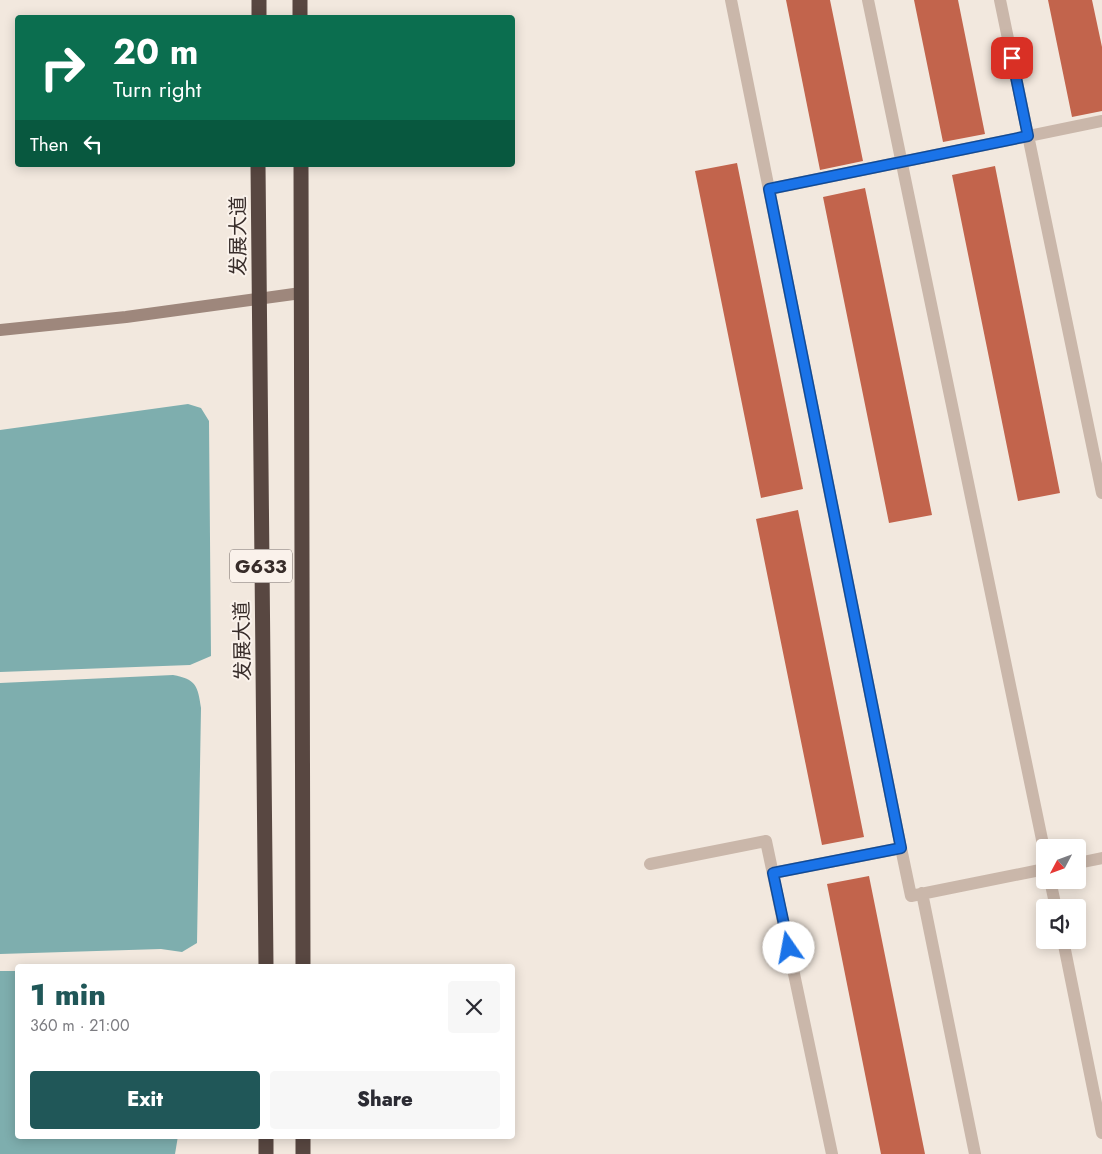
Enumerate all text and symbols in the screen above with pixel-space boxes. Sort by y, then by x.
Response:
text: 20 m [113,27,198,77]
icon: right [30,35,95,100]
pin [991,37,1033,79]
icon: arrive [998,44,1026,72]
text: Turn right [113,73,201,105]
icon: left [79,130,107,158]
text: Then [30,131,69,158]
street label: 发展大道 [224,196,253,276]
road number: G633 [230,550,292,582]
street label: 发展大道 [227,601,258,681]
north arrow [1036,839,1086,889]
map controls [1036,839,1086,949]
button: sound [1036,899,1086,949]
position arrow [762,921,814,973]
text: 1 min [30,973,106,1016]
button: close [448,981,500,1033]
text: 360 m · 21:00 [30,1014,130,1037]
button: Exit [30,1071,260,1129]
button: Share [270,1071,500,1129]

